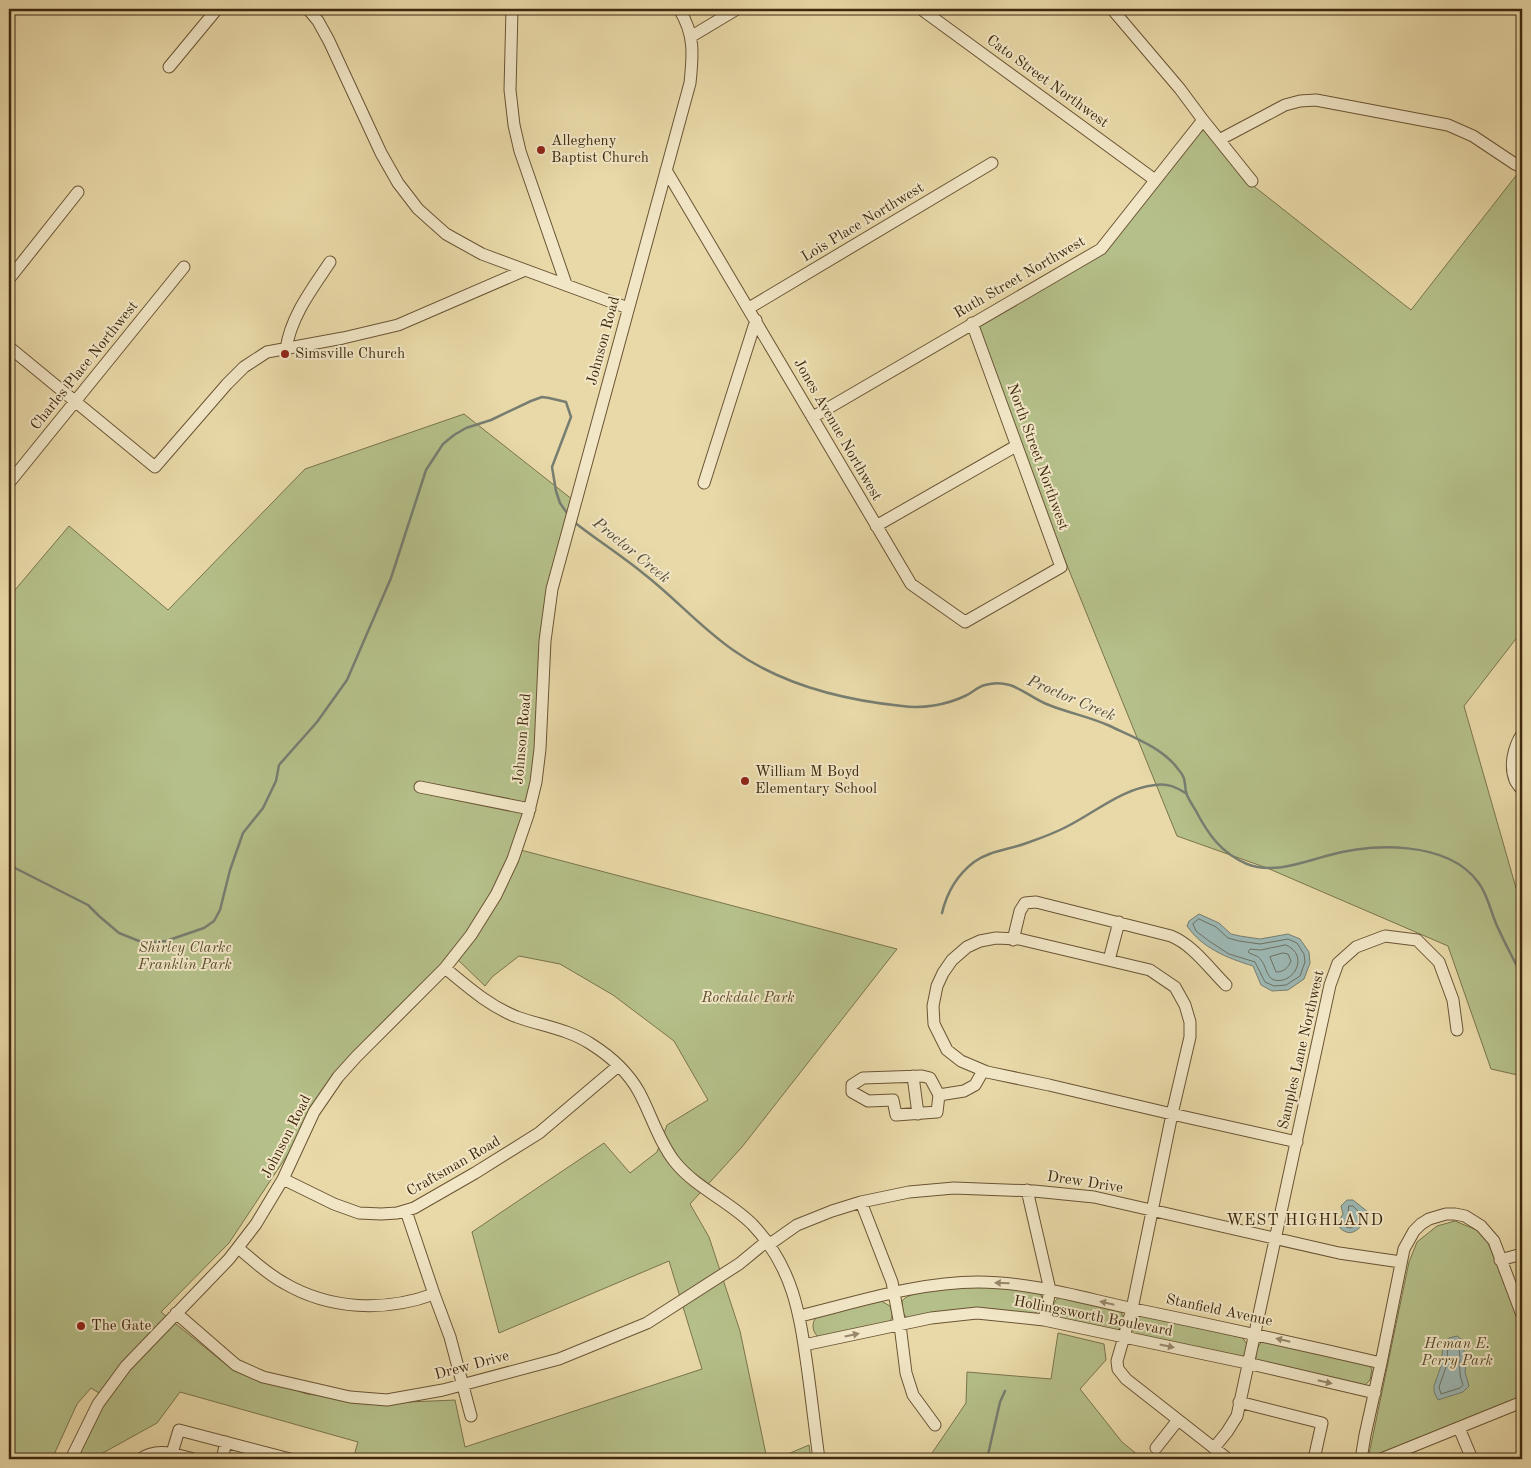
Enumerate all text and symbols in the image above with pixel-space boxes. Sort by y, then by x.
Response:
street label: Cato Street Northwest [983,33,1111,131]
place label: Allegheny Baptist Church [551,134,649,166]
marker: Allegheny Baptist Church [535,144,547,156]
street label: Lois Place Northwest [799,181,927,265]
street label: Ruth Street Northwest [952,234,1088,322]
street label: Johnson Road [585,295,623,387]
street label: Charles Place Northwest [29,299,141,433]
place label: Simsville Church [295,347,405,362]
marker: Simsville Church [279,348,291,360]
street label: Jones Avenue Northwest [790,356,884,504]
street label: North Street Northwest [1003,382,1071,532]
water label: Proctor Creek [589,515,673,587]
water label: Proctor Creek [1024,673,1118,725]
street label: Johnson Road [512,693,534,785]
place label: William M Boyd Elementary School [755,765,877,797]
marker: William M Boyd Elementary School [739,775,751,787]
park label: Shirley Clarke Franklin Park [137,941,232,973]
street label: Samples Lane Northwest [1276,969,1328,1131]
park label: Rockdale Park [700,991,795,1006]
street label: Johnson Road [260,1093,315,1181]
street label: Craftsman Road [405,1134,504,1200]
street label: Drew Drive [1046,1170,1124,1196]
district label: WEST HIGHLAND [1226,1213,1384,1229]
one-way arrow [994,1279,1010,1287]
street label: Stanfield Avenue [1164,1292,1274,1330]
street label: Hollingsworth Boulevard [1012,1294,1174,1340]
one-way arrow [1099,1299,1114,1307]
place label: The Gate [91,1319,151,1334]
marker: The Gate [75,1320,87,1332]
one-way arrow [844,1331,860,1339]
one-way arrow [1275,1336,1290,1344]
park label: Heman E. Perry Park [1420,1337,1493,1369]
one-way arrow [1159,1342,1174,1350]
street label: Drew Drive [433,1349,511,1383]
one-way arrow [1318,1378,1333,1386]

